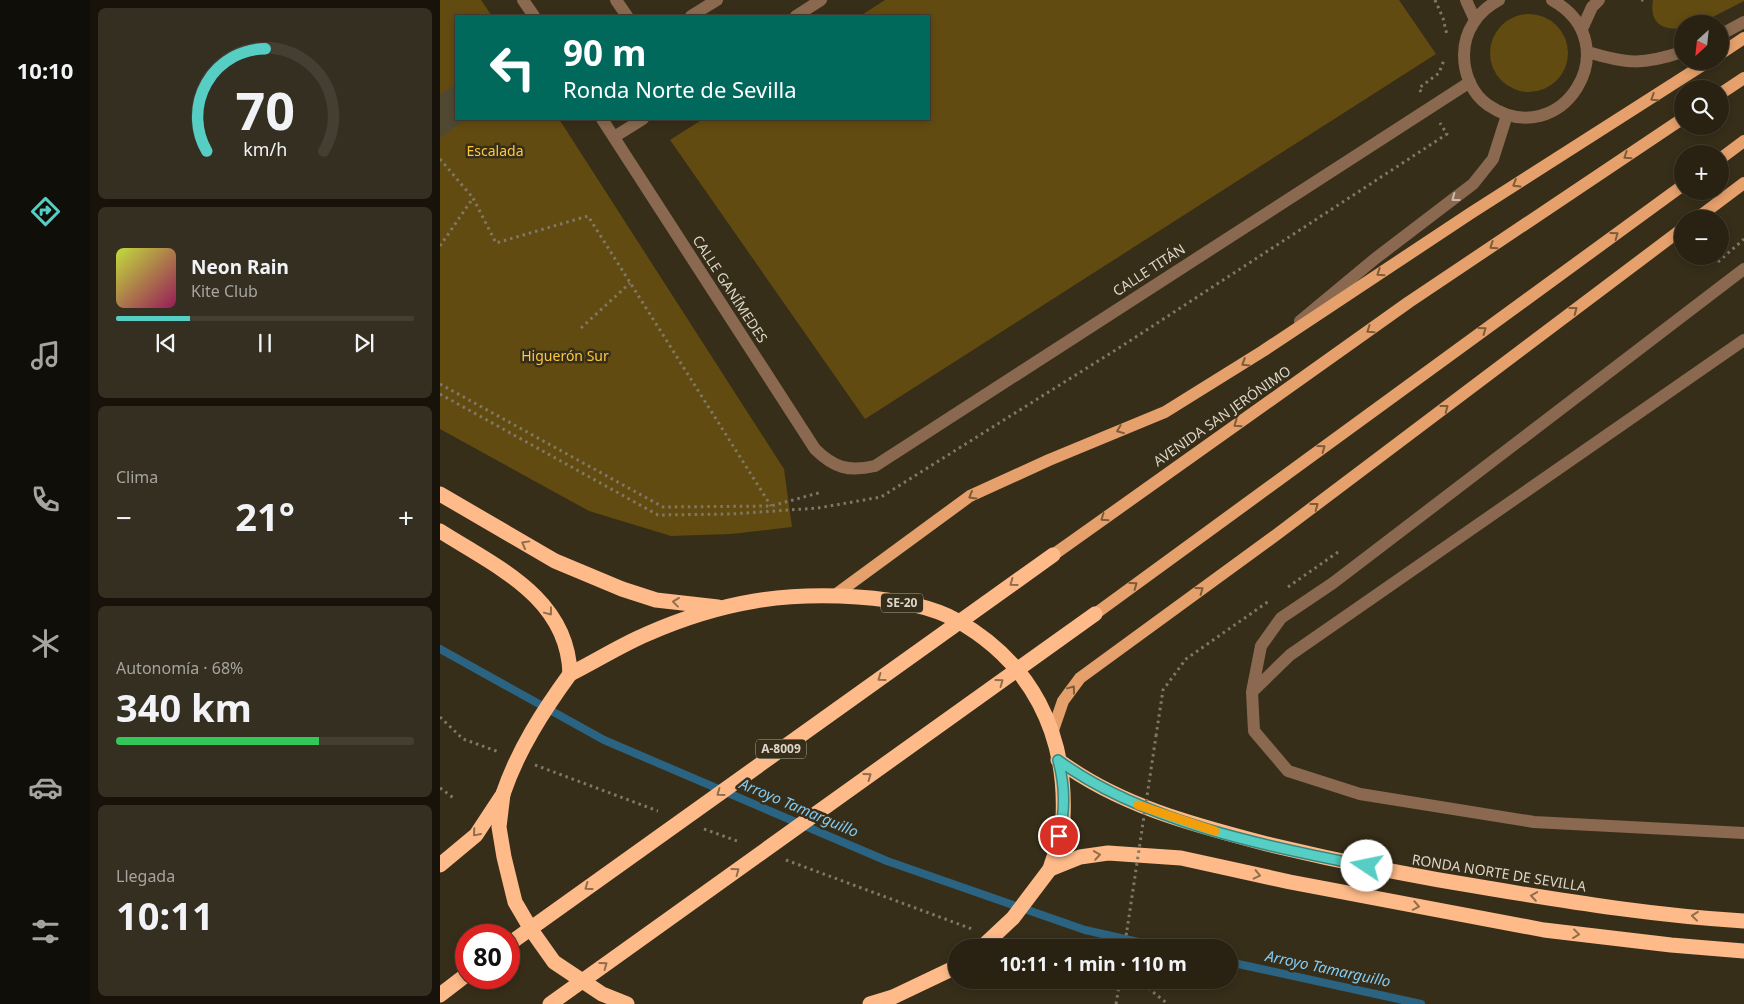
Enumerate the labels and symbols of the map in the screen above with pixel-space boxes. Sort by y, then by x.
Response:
north arrow [1674,15,1729,70]
one-way arrow [1650,92,1660,101]
park label: Escalada [467,141,524,160]
one-way arrow [1624,150,1633,159]
one-way arrow [1513,178,1522,188]
one-way arrow [1452,192,1461,200]
street label: CALLE GANÍMEDES [689,231,772,346]
one-way arrow [1609,232,1619,241]
street label: CALLE TITÁN [1109,239,1189,300]
one-way arrow [1489,240,1498,250]
one-way arrow [1377,267,1386,276]
one-way arrow [1568,308,1577,316]
one-way arrow [1366,324,1375,334]
one-way arrow [1477,327,1487,336]
park label: Higuerón Sur [521,346,609,365]
one-way arrow [1241,356,1250,366]
street label: AVENIDA SAN JERÓNIMO [1149,361,1294,470]
one-way arrow [1439,405,1449,414]
one-way arrow [1233,418,1243,427]
one-way arrow [1116,424,1125,435]
one-way arrow [1316,445,1325,453]
one-way arrow [968,490,977,500]
one-way arrow [1309,503,1319,512]
one-way arrow [1100,512,1110,521]
one-way arrow [521,540,530,550]
one-way arrow [1009,577,1019,586]
one-way arrow [1128,582,1138,591]
one-way arrow [1194,588,1203,596]
road number: SE-20 [881,594,923,612]
one-way arrow [671,597,679,608]
one-way arrow [543,606,552,616]
one-way arrow [877,672,887,681]
one-way arrow [994,679,1004,688]
one-way arrow [1066,686,1074,695]
road number: A-8009 [756,740,806,759]
water label: Arroyo Tamarguillo [736,773,862,841]
one-way arrow [862,773,872,782]
one-way arrow [716,787,726,796]
pin [1038,815,1080,857]
one-way arrow [473,828,482,837]
position arrow [1340,839,1392,891]
street label: RONDA NORTE DE SEVILLA [1411,849,1588,896]
one-way arrow [1092,850,1101,860]
one-way arrow [730,868,740,877]
one-way arrow [1252,869,1261,880]
one-way arrow [584,881,594,890]
one-way arrow [1530,891,1539,901]
one-way arrow [1412,901,1421,911]
one-way arrow [1691,911,1699,922]
speed limit sign: 80 [455,924,520,989]
one-way arrow [1573,928,1581,939]
water label: Arroyo Tamarguillo [1263,945,1393,991]
one-way arrow [598,963,607,971]

